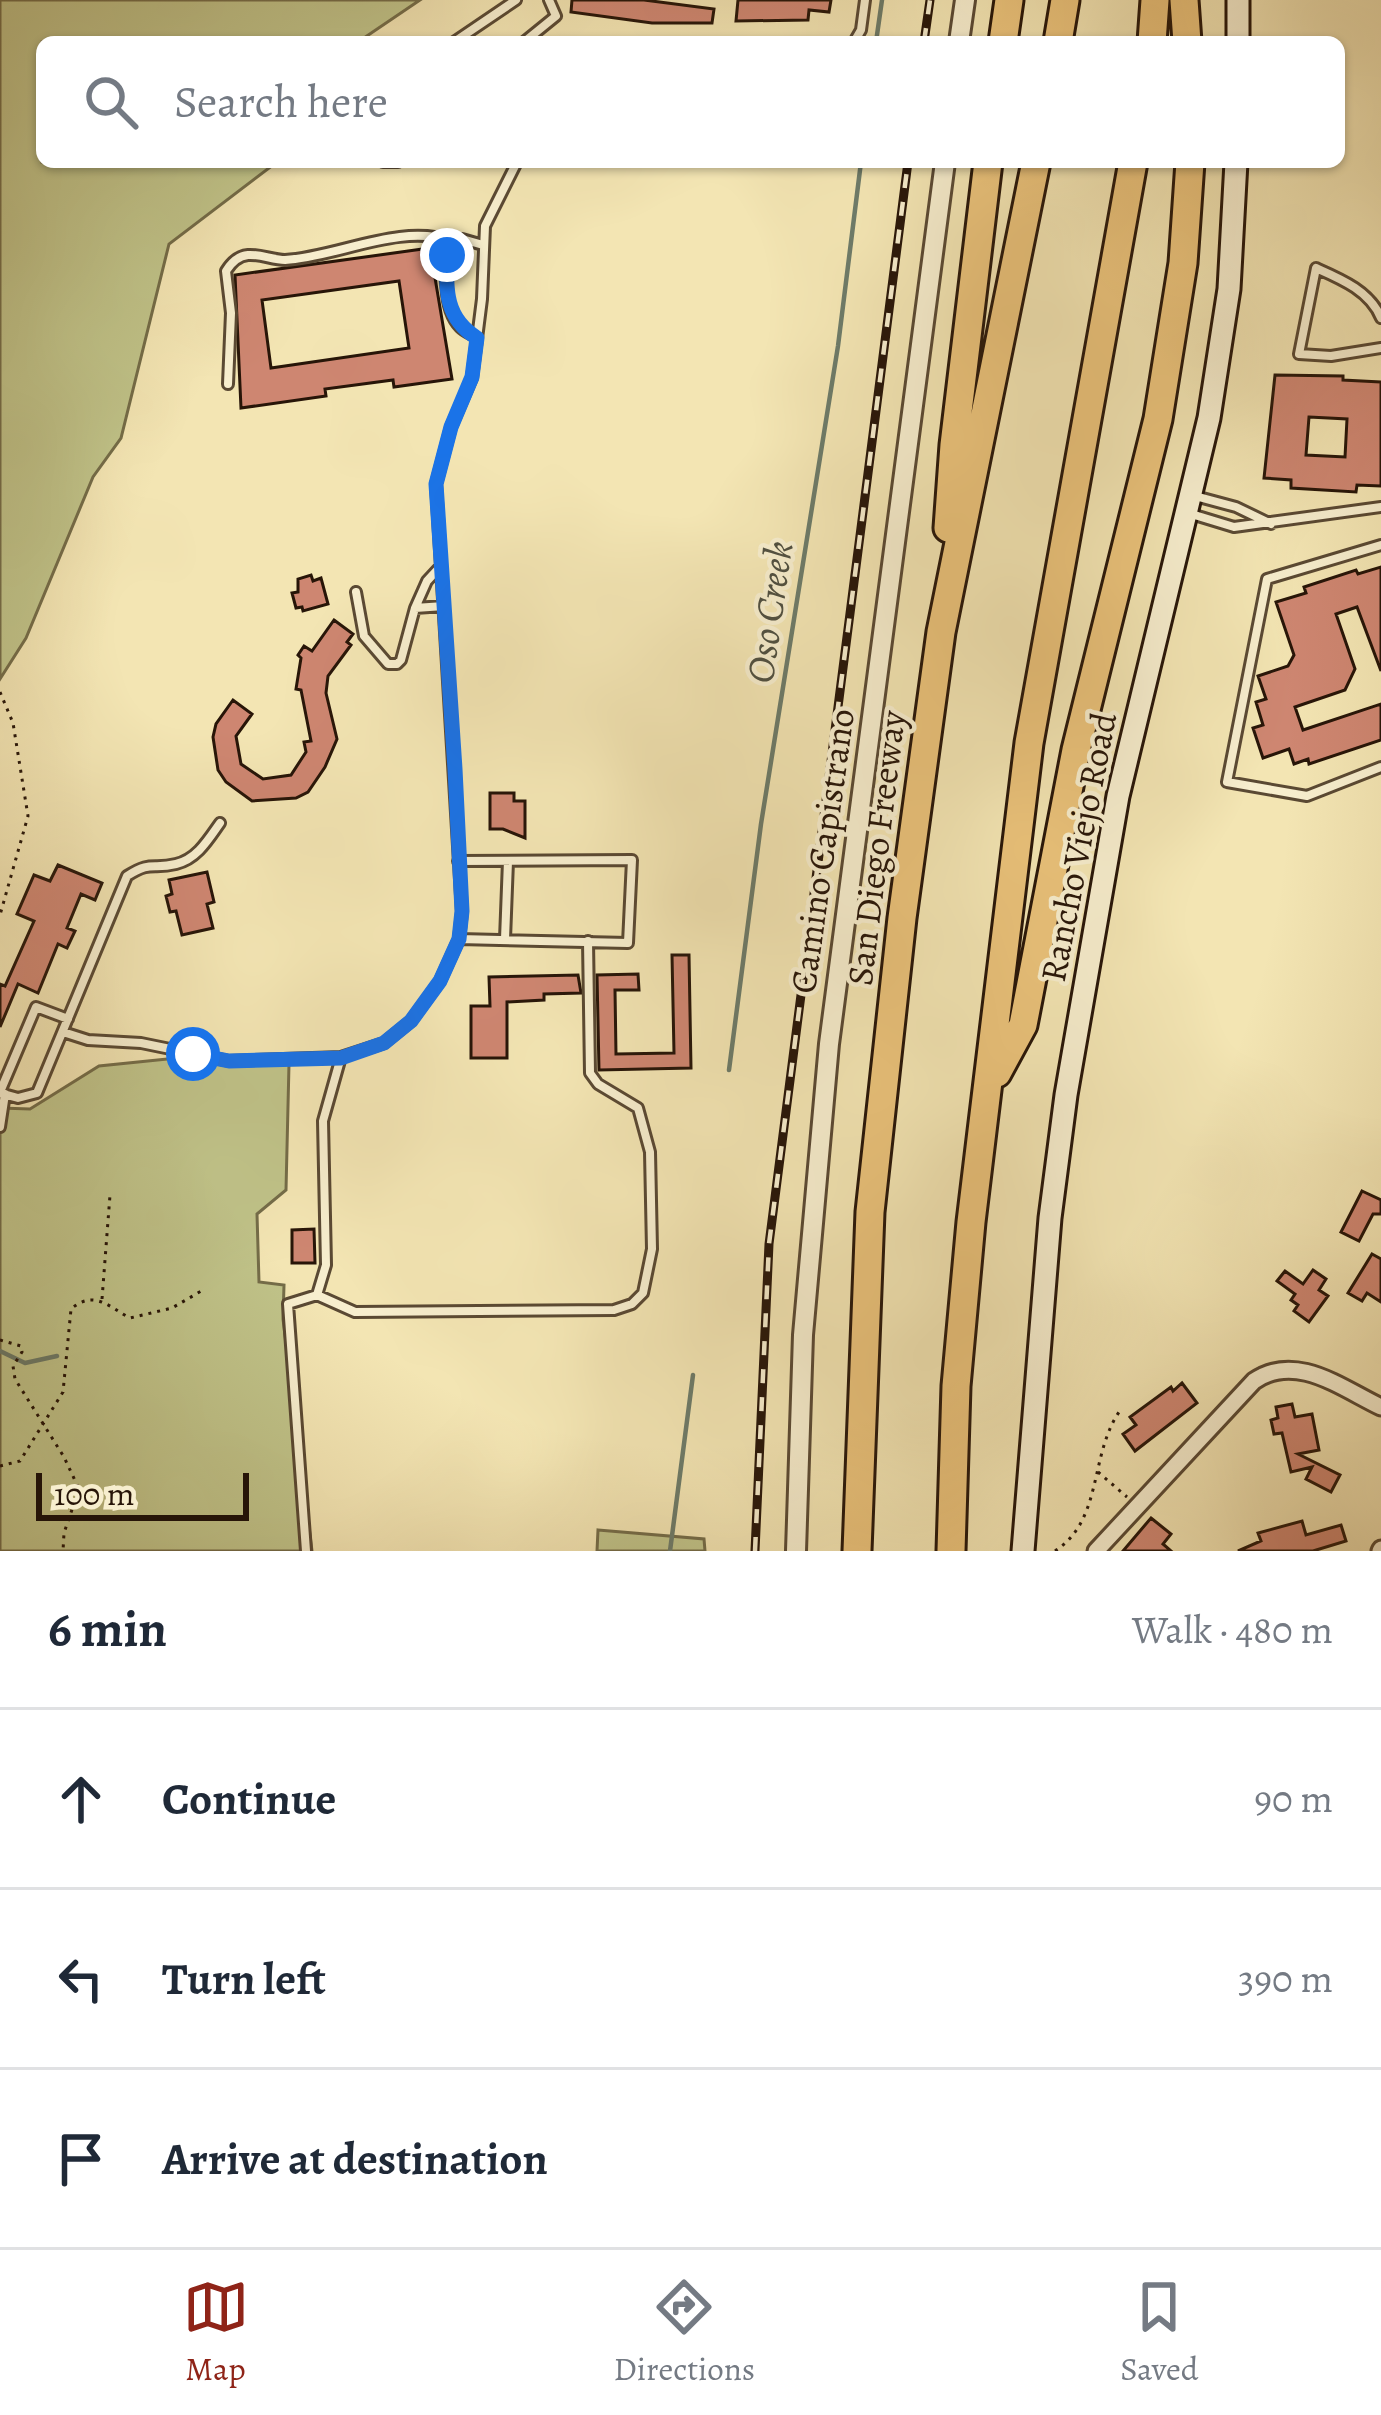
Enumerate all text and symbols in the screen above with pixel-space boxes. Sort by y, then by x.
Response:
search box [36,36,1345,168]
icon: search [78,69,144,135]
text: Search here [174,71,388,133]
route end [420,228,474,282]
water label: Oso Creek [733,538,805,686]
street label: Camino Capistrano [778,706,866,996]
street label: San Diego Freeway [835,707,917,988]
street label: Rancho Viejo Road [1028,708,1128,986]
route start [166,1027,220,1081]
scale bar [36,1467,249,1520]
text: 100 m [54,1471,134,1516]
text: 6 min [48,1594,167,1664]
text: Walk · 480 m [1132,1603,1333,1656]
icon: ahead [48,1766,114,1832]
text: Continue [162,1768,336,1830]
text: 90 m [1254,1772,1333,1825]
icon: left [48,1946,114,2012]
text: Turn left [162,1948,326,2010]
text: 390 m [1238,1952,1333,2005]
icon: arrive [48,2126,114,2192]
text: Arrive at destination [162,2128,548,2190]
tab: Map [183,2274,249,2391]
tab: Directions [614,2274,755,2391]
tab: Saved [1120,2274,1198,2391]

